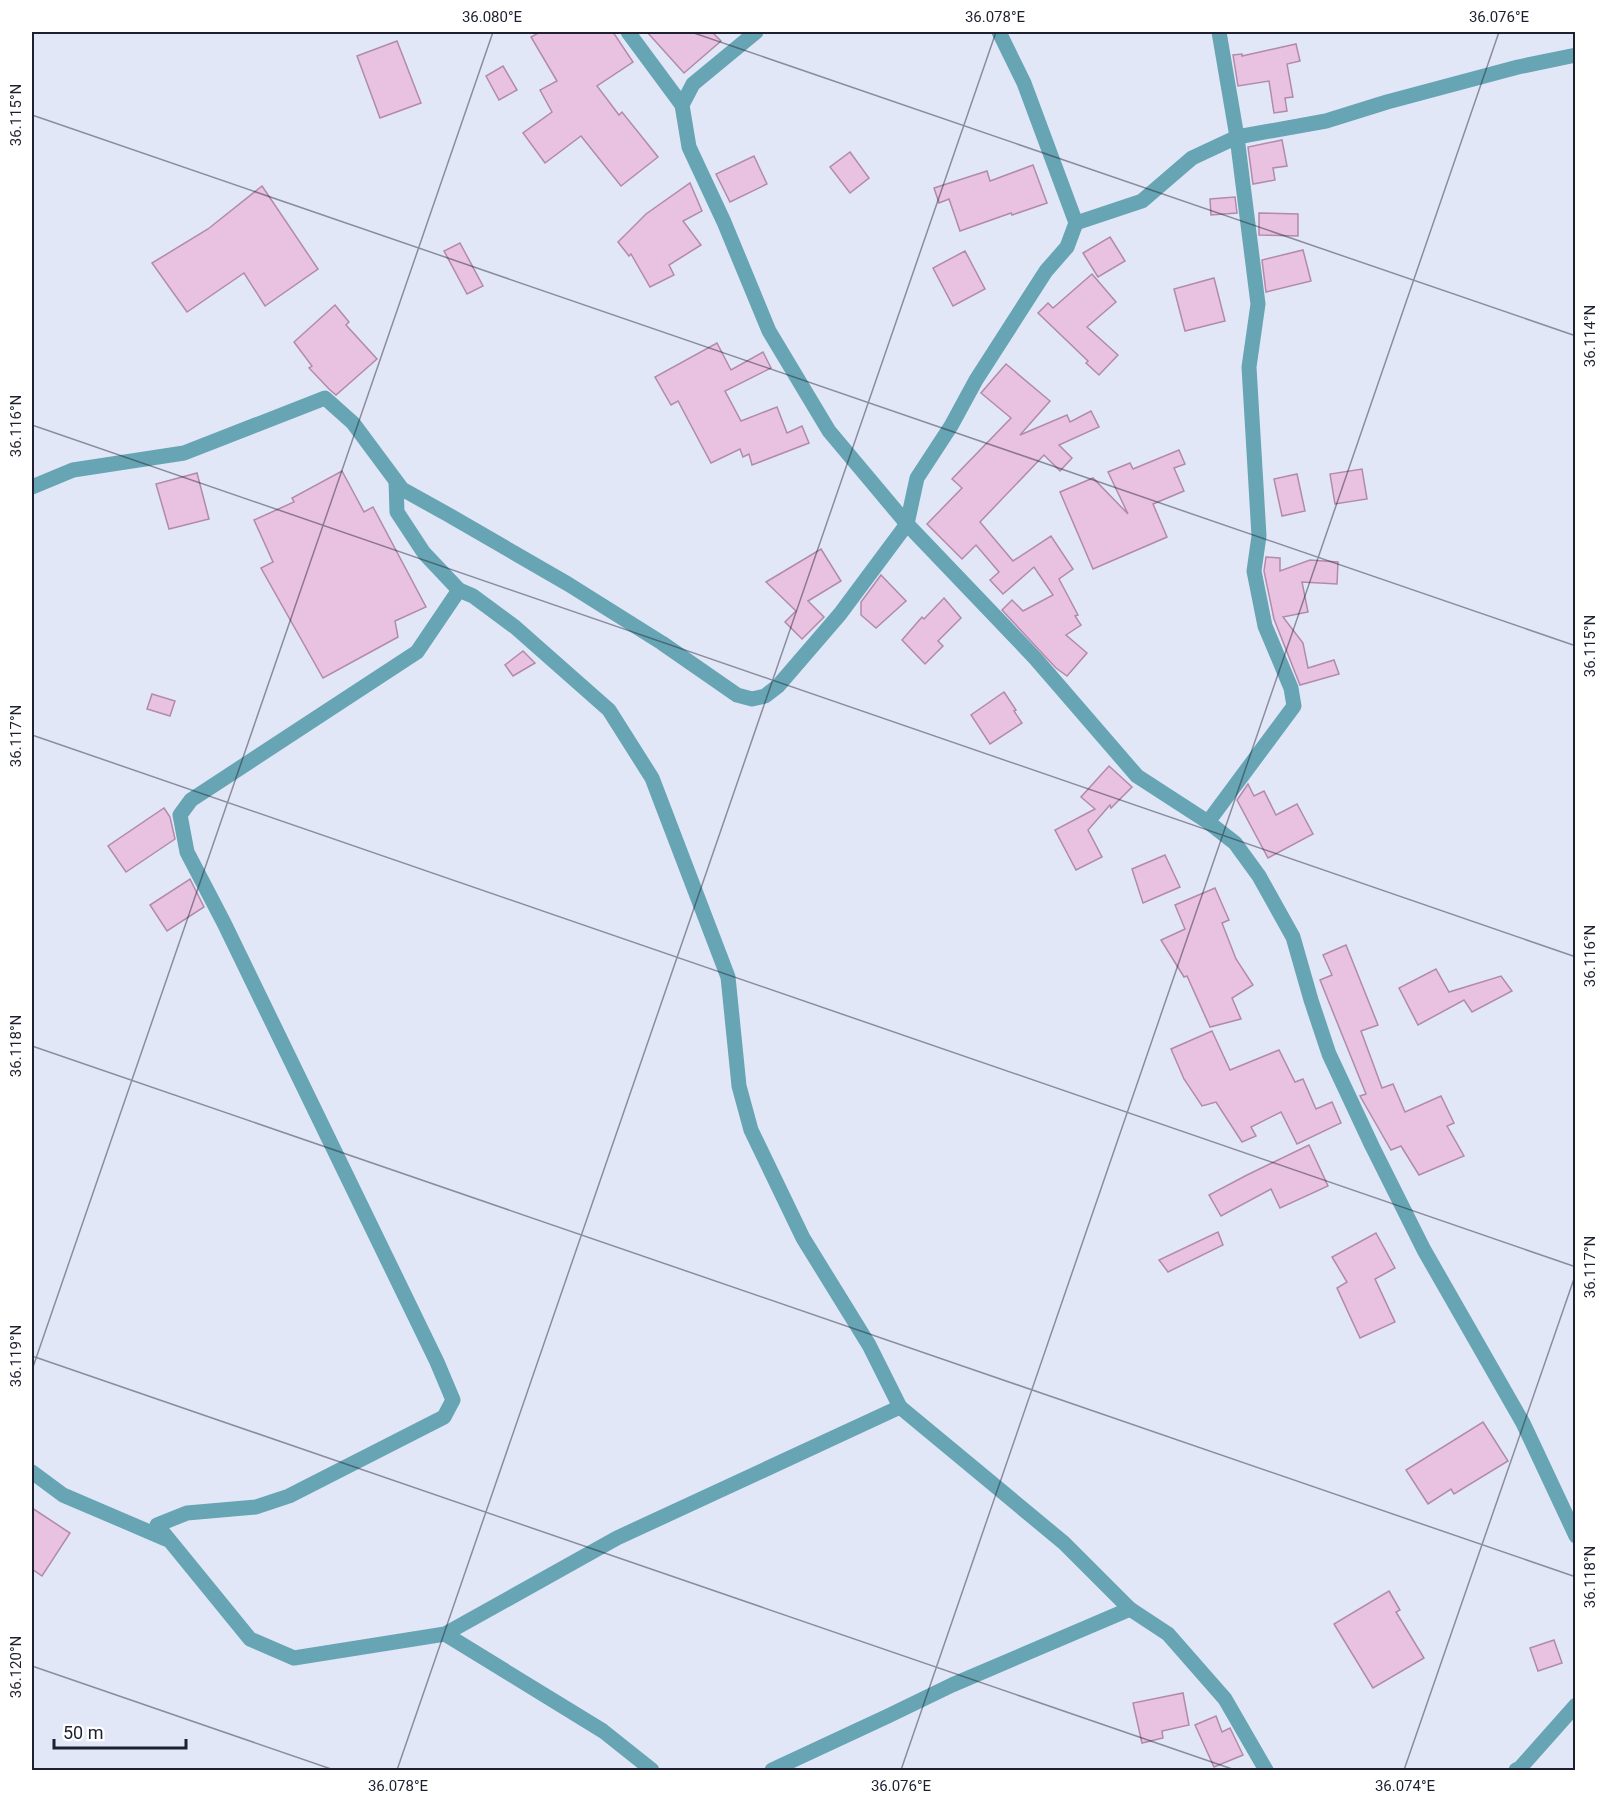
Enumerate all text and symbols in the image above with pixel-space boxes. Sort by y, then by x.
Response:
text: 36.080°E [462,8,523,26]
text: 36.078°E [965,8,1026,26]
text: 36.076°E [1469,8,1530,26]
text: 36.115°N [7,84,25,146]
text: 36.114°N [1581,305,1599,367]
text: 36.116°N [7,395,25,457]
text: 36.115°N [1581,615,1599,677]
text: 36.117°N [7,705,25,767]
text: 36.116°N [1581,925,1599,987]
text: 36.118°N [7,1015,25,1077]
text: 36.117°N [1581,1236,1599,1298]
text: 36.119°N [7,1325,25,1387]
text: 36.118°N [1581,1546,1599,1608]
text: 36.120°N [7,1636,25,1698]
scale bar [54,1712,186,1750]
text: 50 m [63,1722,103,1743]
text: 36.078°E [368,1777,429,1795]
text: 36.076°E [871,1777,932,1795]
text: 36.074°E [1375,1777,1436,1795]

